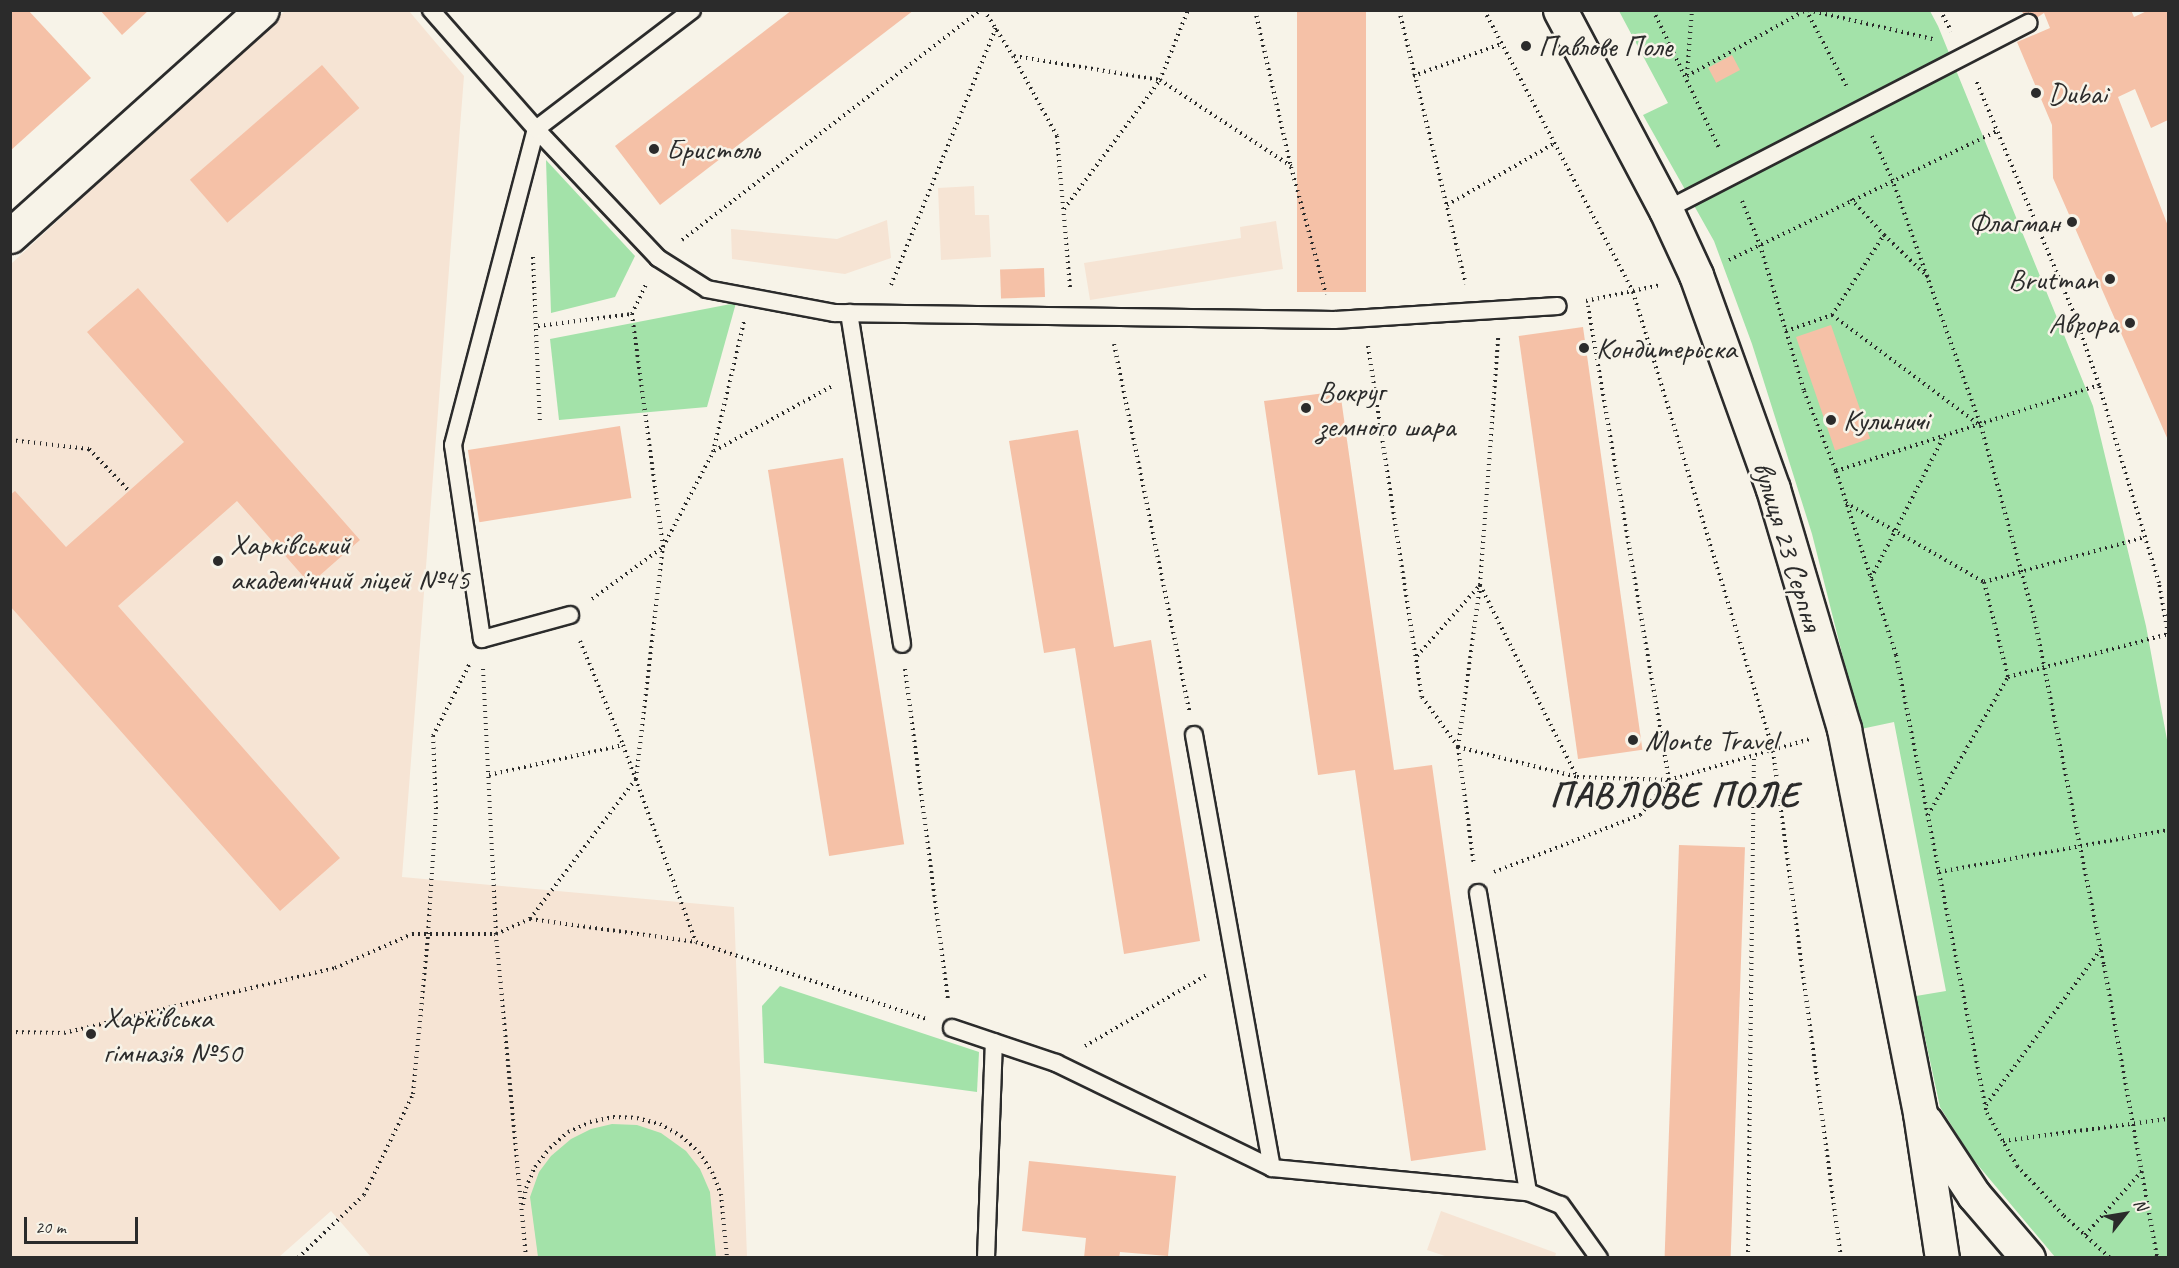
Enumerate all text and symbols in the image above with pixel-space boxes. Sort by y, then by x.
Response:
place label: Павлове Поле [1538,28,1672,64]
marker: Павлове Поле [1519,39,1533,53]
place label: Dubai [2048,75,2107,111]
marker: Dubai [2029,86,2043,100]
place label: Бристоль [666,131,759,167]
marker: Бристоль [647,142,661,156]
place label: Флагман [1968,204,2060,240]
marker: Флагман [2065,215,2079,229]
place label: Brutman [2008,261,2098,297]
marker: Brutman [2103,272,2117,286]
place label: Аврора [2049,305,2118,341]
marker: Аврора [2123,316,2137,330]
place label: Кондитерьска [1596,330,1737,366]
marker: Кондитерьска [1577,341,1591,355]
place label: Вокруг земного шара [1318,373,1457,444]
marker: Вокруг земного шара [1299,401,1313,415]
place label: Кулиничі [1843,402,1929,438]
marker: Кулиничі [1824,413,1838,427]
street label: вулиця 23 Серпня [1745,457,1831,635]
place label: Харківський академічний ліцей №45 [230,526,469,596]
marker: Харківський академічний ліцей №45 [211,554,225,568]
place label: Monte Travel [1645,722,1777,758]
marker: Monte Travel [1626,733,1640,747]
district label: ПАВЛОВЕ ПОЛЕ [1546,773,1804,817]
place label: Харківська гімназія №50 [103,999,242,1070]
marker: Харківська гімназія №50 [84,1027,98,1041]
north arrow [2095,1184,2155,1244]
text: N [2129,1195,2152,1214]
scale bar [27,1205,141,1243]
text: 20 m [35,1216,66,1238]

